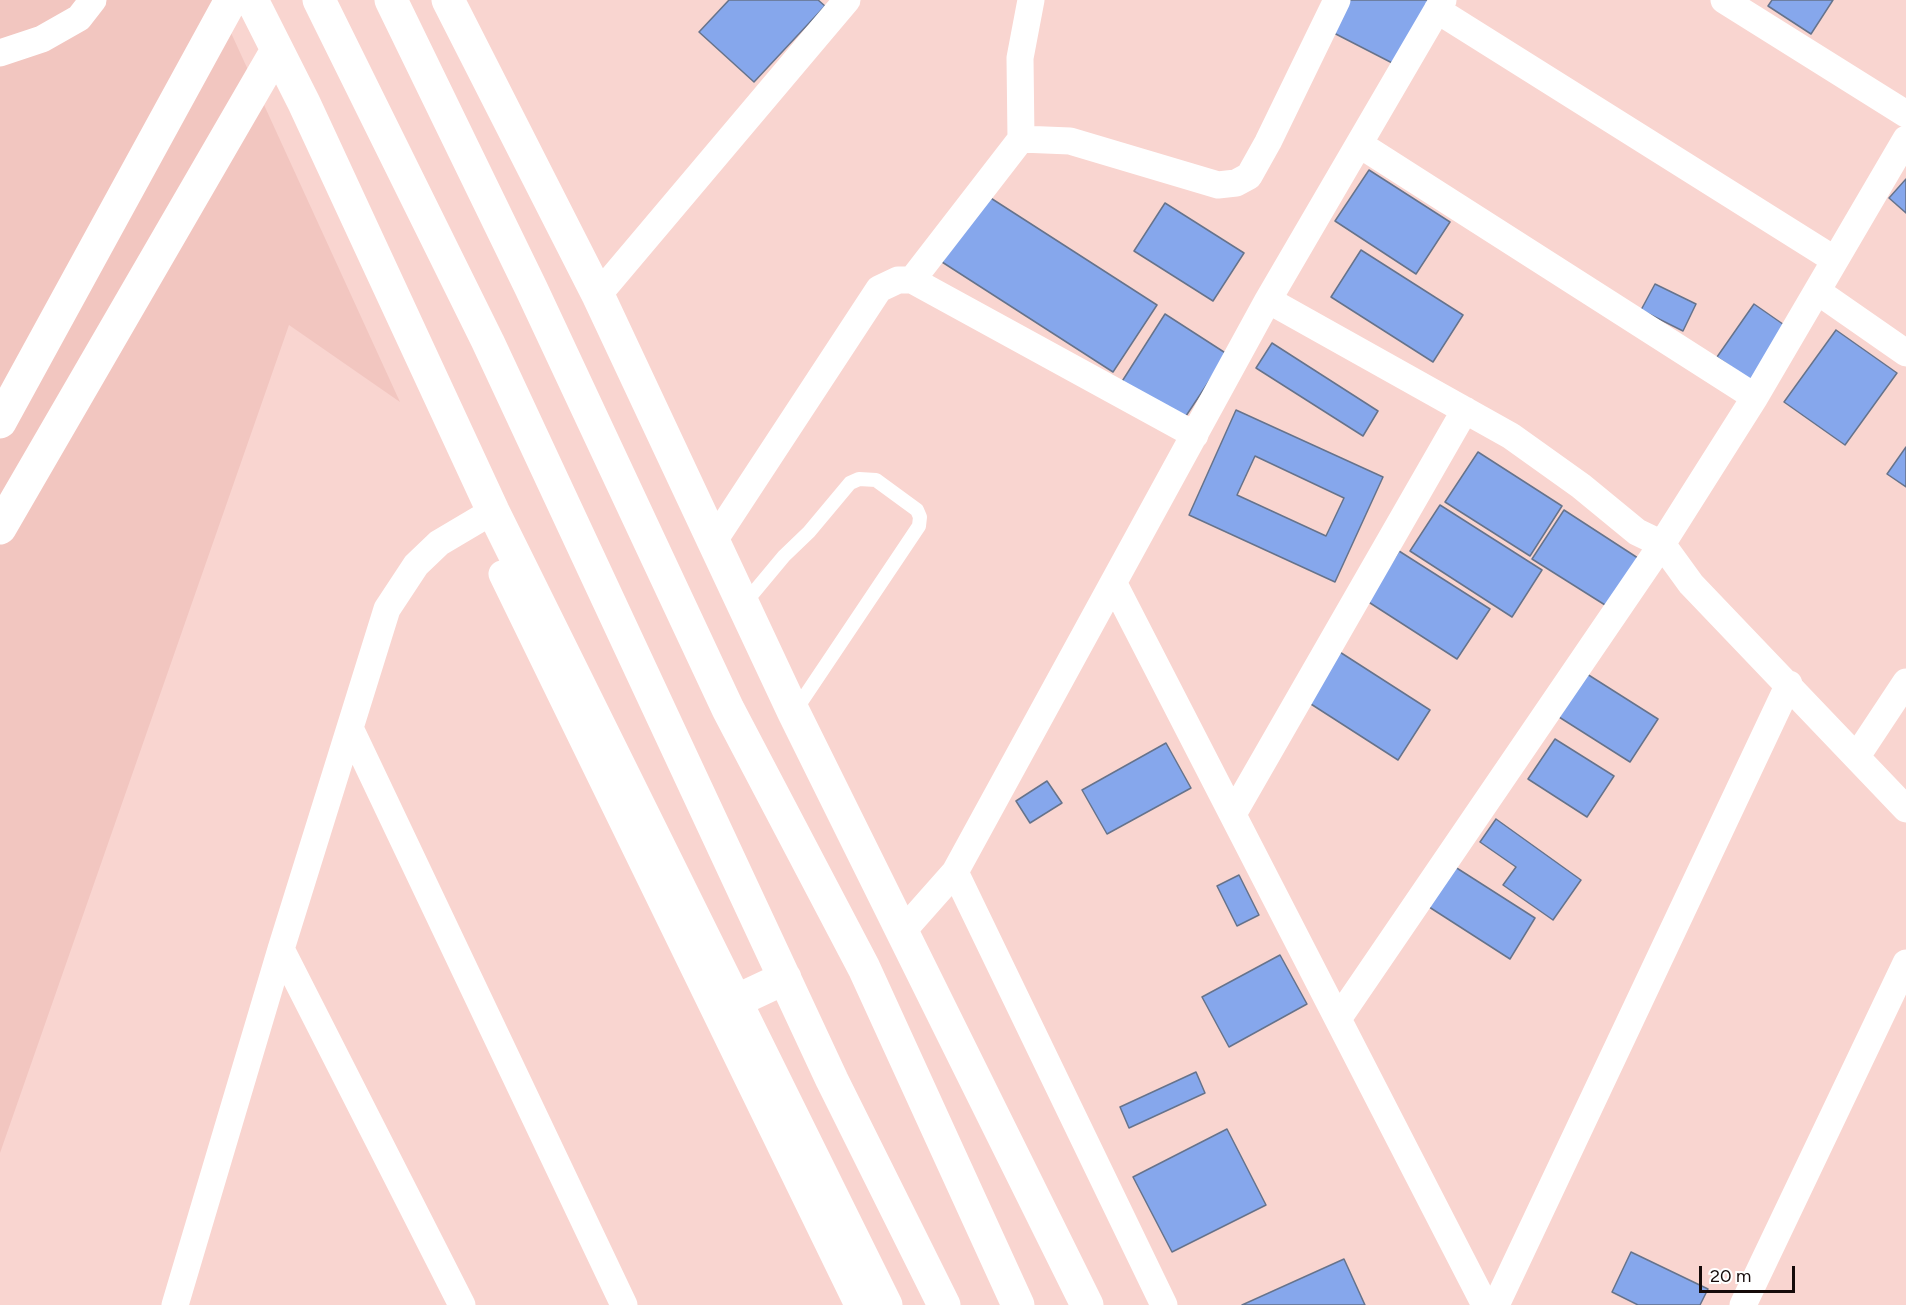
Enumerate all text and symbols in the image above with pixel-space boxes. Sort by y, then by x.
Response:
scale bar [1702,1254,1798,1292]
text: 20 m [1710,1265,1751,1287]

